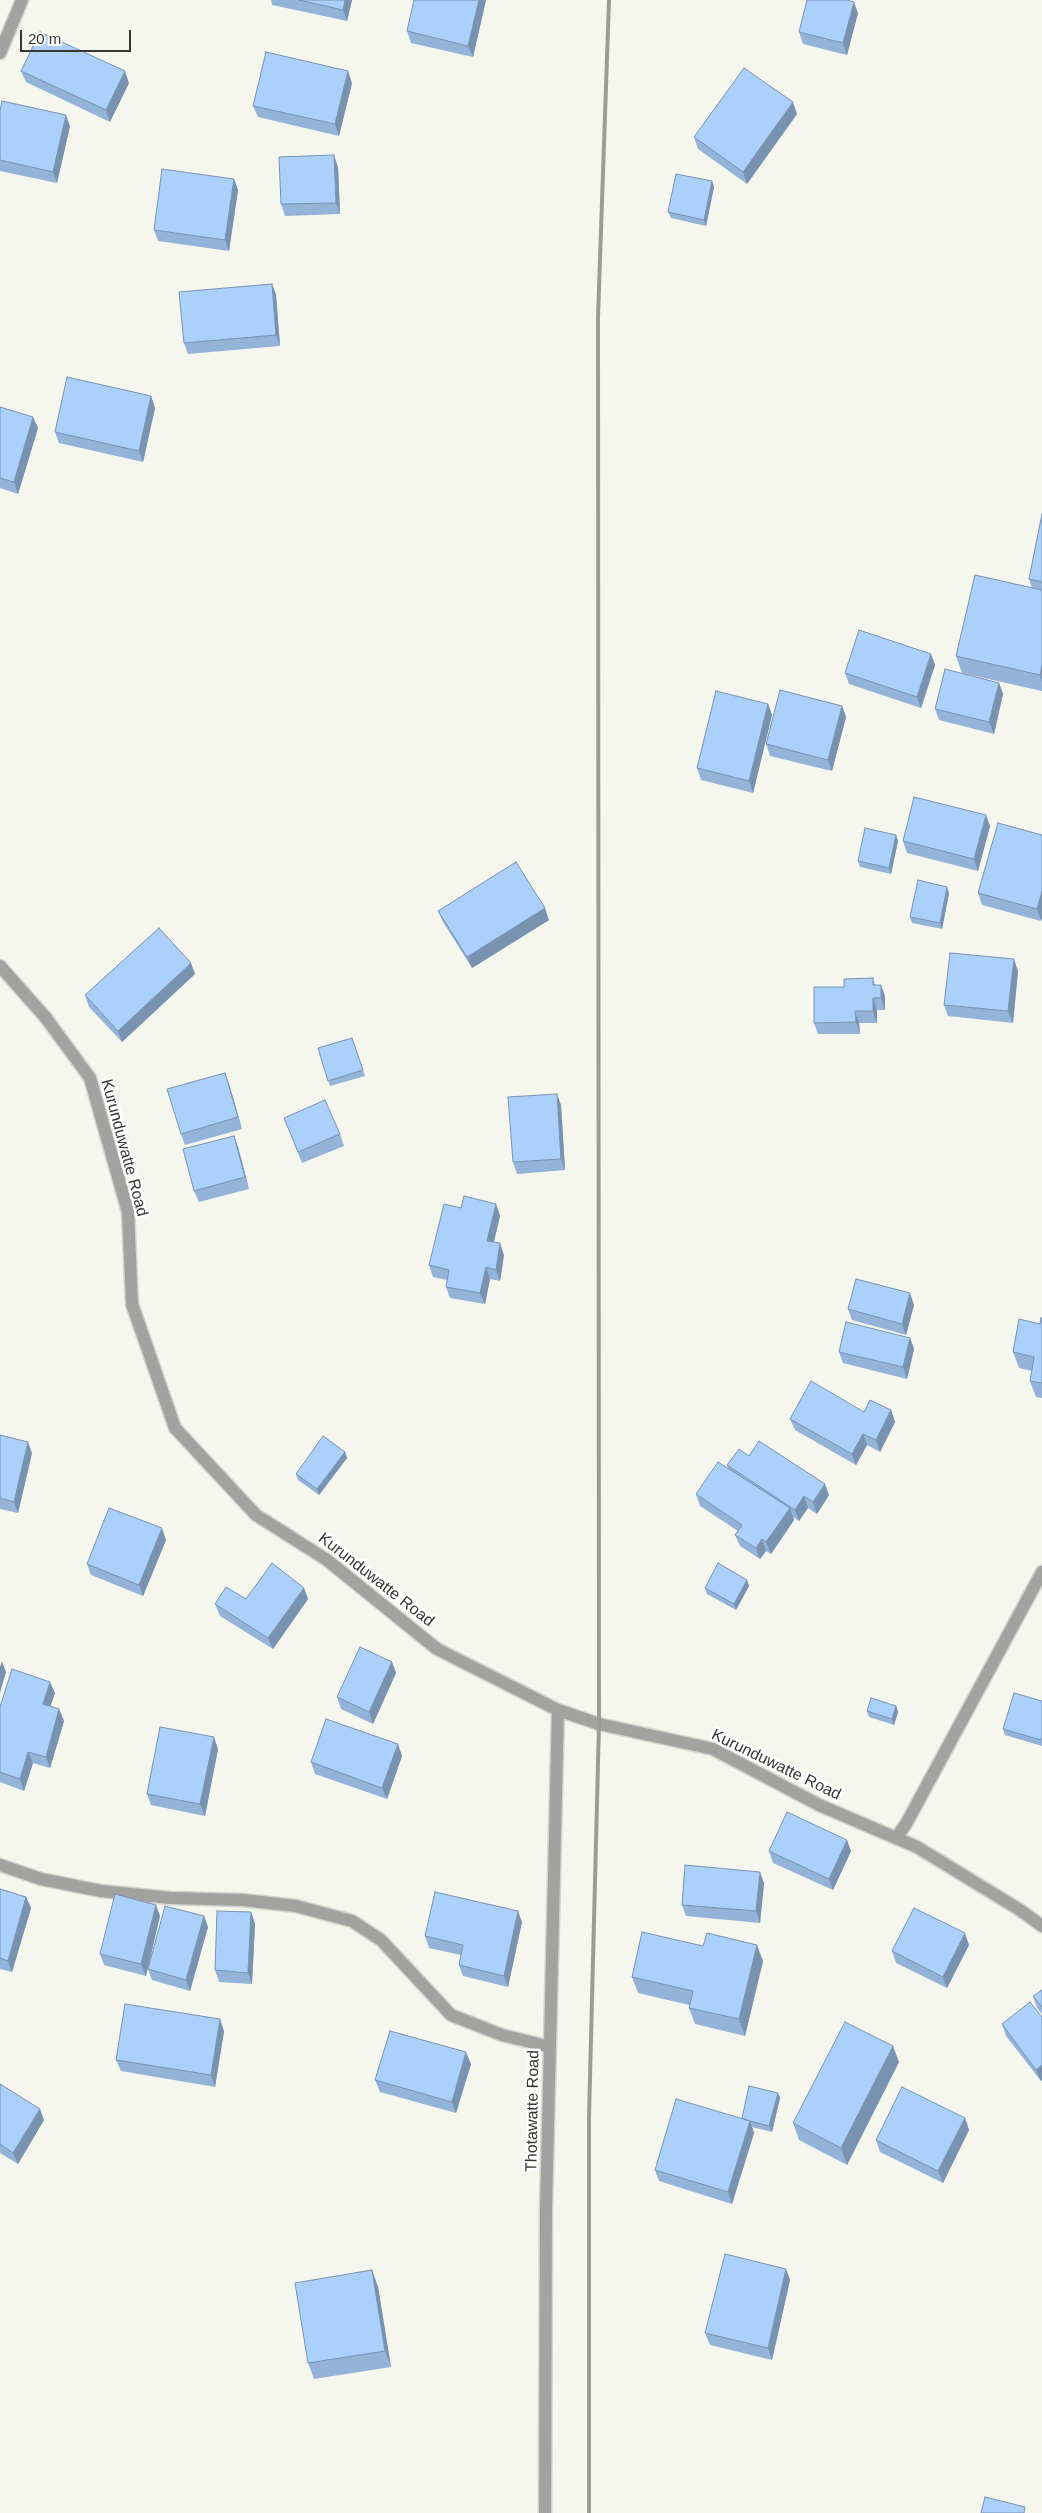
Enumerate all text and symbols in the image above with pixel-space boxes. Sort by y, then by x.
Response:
scale bar [22,20,134,52]
text: 20 m [28,30,61,47]
street label: Kurunduwatte Road [96,1077,152,1219]
street label: Kurunduwatte Road [314,1529,438,1631]
street label: Kurunduwatte Road [708,1725,844,1805]
street label: Thotawatte Road [522,2050,544,2172]

